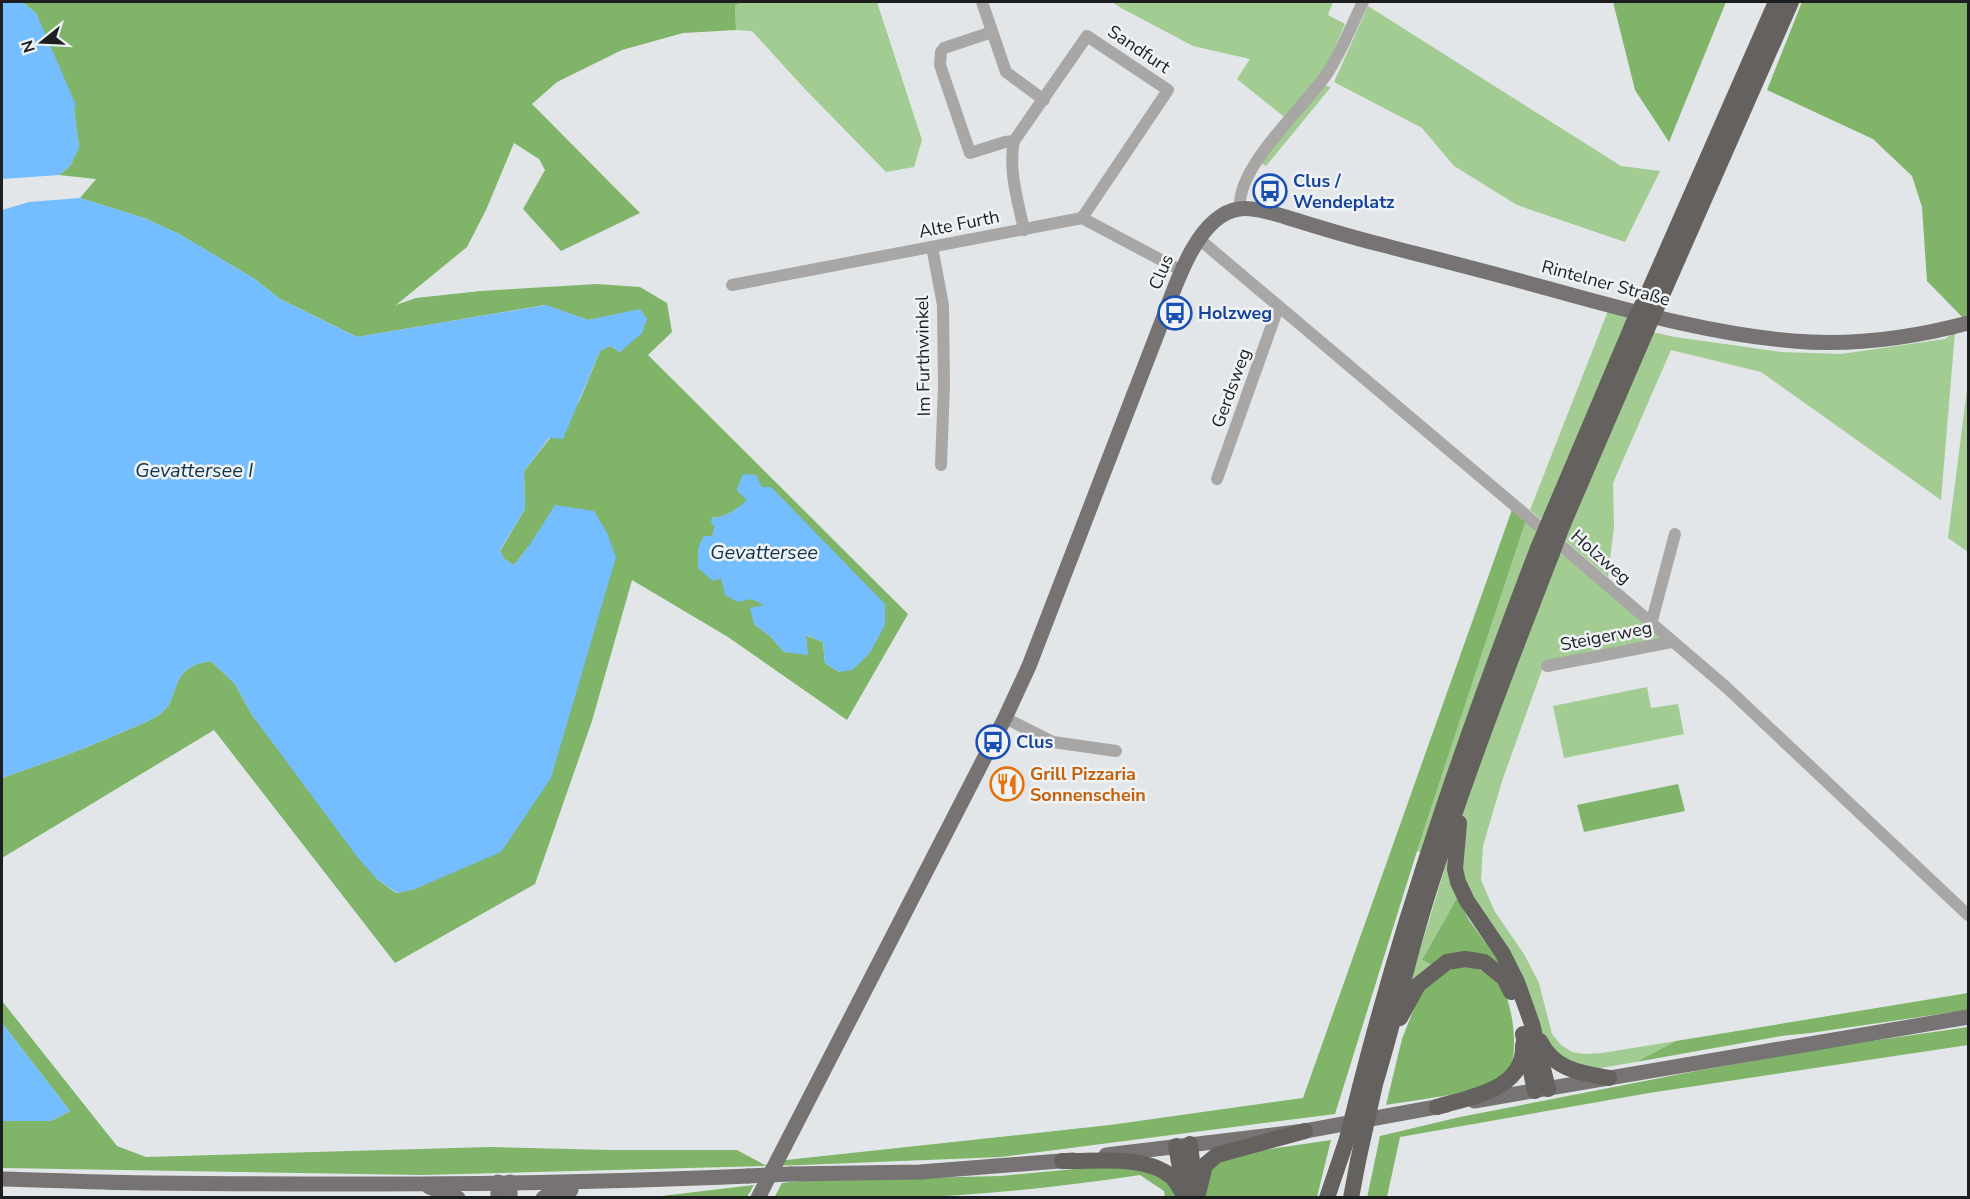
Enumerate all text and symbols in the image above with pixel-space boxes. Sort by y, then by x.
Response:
north arrow [12,12,72,72]
street label: Sandfurt [1103,19,1176,79]
text: N [16,37,41,55]
place label: Clus / Wendeplatz [1293,169,1395,214]
bus stop icon: Clus / Wendeplatz [1252,173,1288,209]
street label: Alte Furth [917,204,1001,244]
street label: Clus [1143,251,1179,293]
street label: Rintelner Straße [1539,254,1673,312]
street label: Im Furthwinkel [910,295,936,417]
bus stop icon: Holzweg [1157,295,1193,331]
place label: Holzweg [1198,301,1272,325]
street label: Gerdsweg [1206,345,1256,431]
water label: Gevattersee I [135,457,253,484]
street label: Holzweg [1566,524,1636,590]
water label: Gevattersee [710,539,818,566]
street label: Steigerweg [1558,615,1654,657]
bus stop icon: Clus [975,724,1011,760]
place label: Clus [1016,730,1053,754]
place label: Grill Pizzaria Sonnenschein [1030,762,1146,807]
restaurant icon: Grill Pizzaria Sonnenschein [989,766,1025,802]

